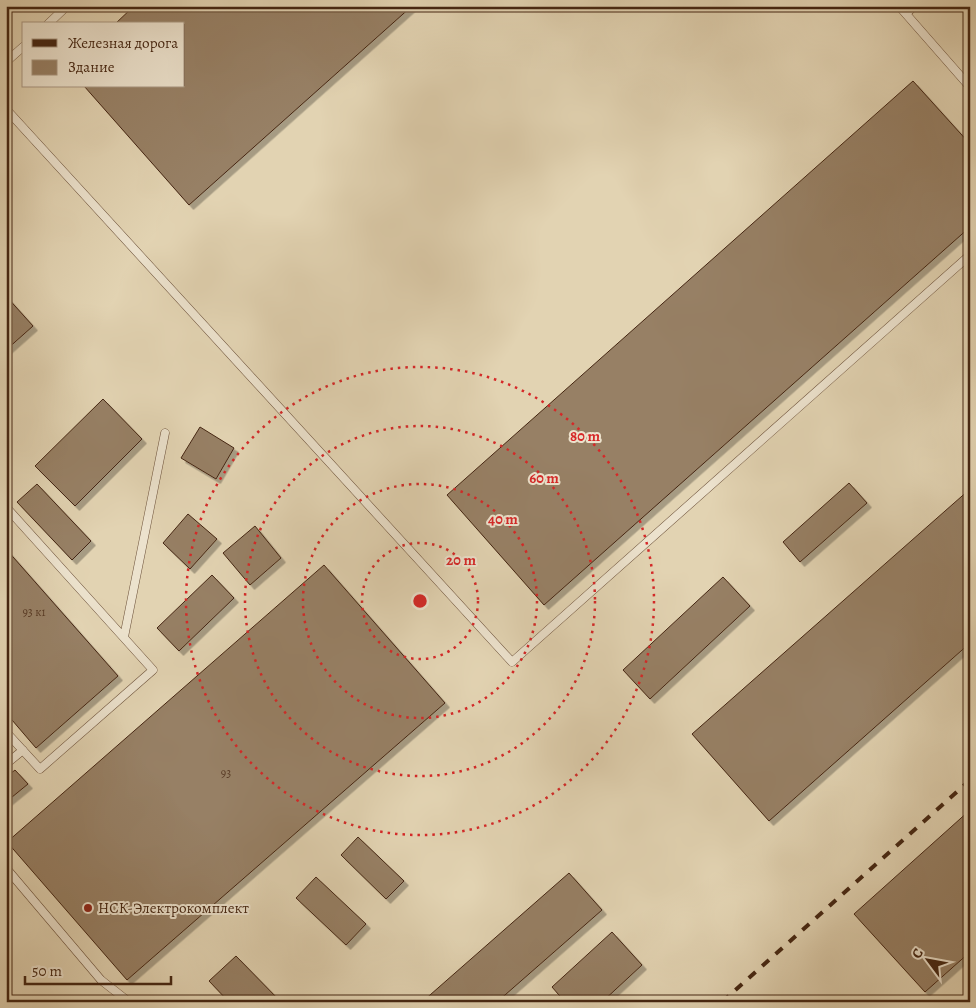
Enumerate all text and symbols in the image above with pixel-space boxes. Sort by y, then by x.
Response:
legend [22,22,185,88]
text: Железная дорога [68,33,178,53]
text: Здание [68,57,115,77]
text: 80 m [570,426,600,446]
text: 60 m [529,468,559,488]
text: 40 m [488,509,518,529]
text: 20 m [446,550,476,570]
centre of rings [411,592,429,610]
house number: 93 к1 [22,604,46,620]
house number: 93 [221,765,231,781]
place label: НСК-Электрокомплект [98,898,249,918]
marker: НСК-Электрокомплект [82,902,94,914]
north arrow [904,936,954,986]
text: С [907,944,928,962]
scale bar [25,953,171,985]
text: 50 m [32,961,62,981]

